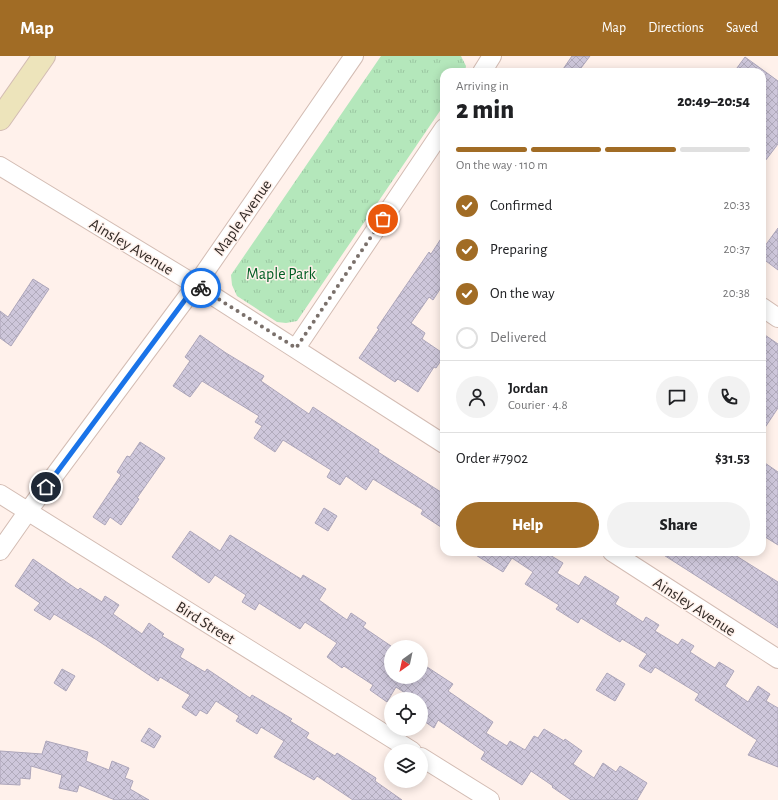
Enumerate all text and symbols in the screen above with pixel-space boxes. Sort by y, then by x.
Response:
text: Map [20,19,54,38]
text: Map [602,21,626,35]
text: Directions [648,21,704,35]
text: Saved [726,21,758,35]
text: Arriving in [456,80,509,93]
text: 20:49–20:54 [677,94,750,109]
text: 2 min [456,97,514,123]
text: On the way · 110 m [456,159,548,172]
street label: Maple Avenue [211,177,275,258]
icon: check [456,195,478,217]
text: Confirmed [490,198,552,213]
text: 20:33 [724,199,750,212]
pin [366,202,400,236]
icon: bag [372,208,394,230]
street label: Ainsley Avenue [86,216,176,279]
icon: check [456,239,478,261]
text: Preparing [490,242,547,257]
text: 20:37 [723,243,750,256]
park label: Maple Park [246,266,316,282]
courier [181,268,221,308]
icon: bike [190,277,212,299]
icon: check [456,283,478,305]
text: On the way [490,286,555,301]
text: 20:38 [723,287,750,300]
text: Delivered [490,330,547,345]
button: person [456,376,498,418]
button: chat [656,376,698,418]
button: phone [708,376,750,418]
text: Jordan [508,381,548,396]
text: Courier · 4.8 [508,399,568,412]
text: Order #7902 [456,451,528,466]
text: $31.53 [715,451,750,466]
pin [29,470,63,504]
icon: home [35,476,57,498]
button: Help [456,502,599,548]
button: Share [607,502,750,548]
street label: Ainsley Avenue [650,574,739,640]
street label: Bird Street [173,599,238,647]
north arrow [384,640,428,684]
map controls [384,640,428,788]
button: locate [384,692,428,736]
button: layers [384,744,428,788]

